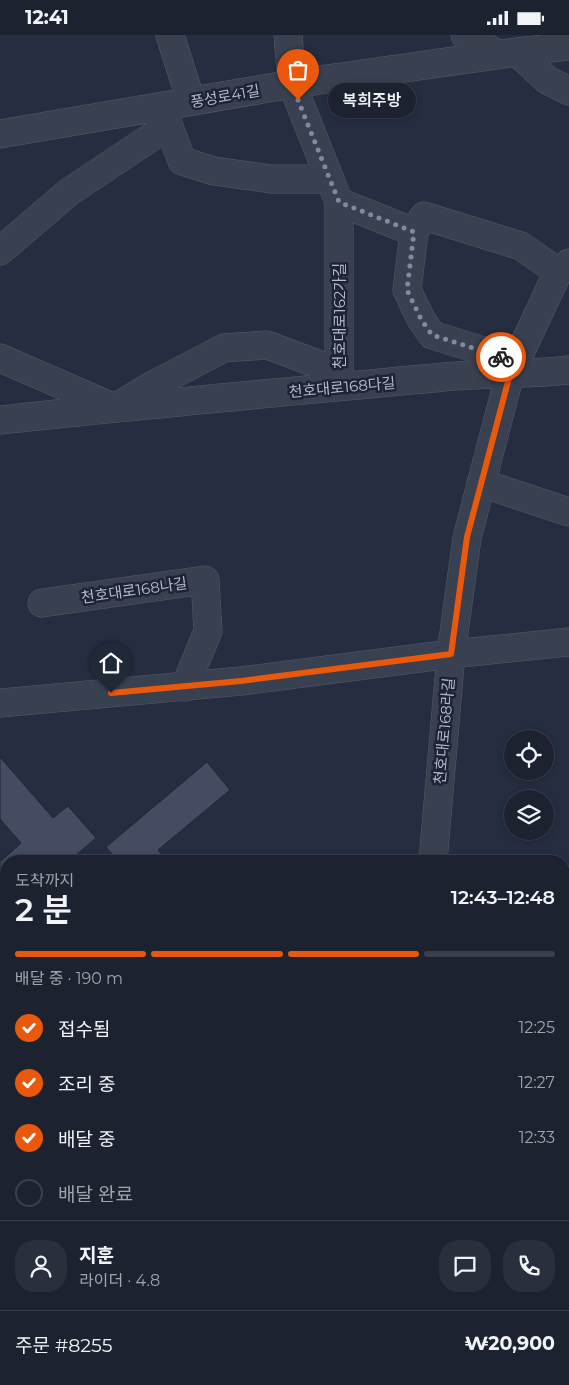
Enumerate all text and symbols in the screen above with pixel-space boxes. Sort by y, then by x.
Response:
text: 12:41 [25,6,69,29]
pin [277,49,319,100]
icon: bag [284,56,312,84]
street label: 풍성로41길 [189,81,261,111]
callout: 복희주방 [328,83,416,117]
text: 복희주방 [343,91,401,110]
street label: 천호대로162가길 [330,263,349,369]
courier [476,332,526,382]
icon: bike [487,343,515,371]
street label: 천호대로168다길 [288,373,396,401]
street label: 천호대로168나길 [80,573,188,607]
pin [90,642,132,693]
icon: home [97,649,125,677]
street label: 천호대로168라길 [430,677,458,785]
map controls [504,730,554,840]
button: locate [504,730,554,780]
button: layers [504,790,554,840]
text: 도착까지 [15,871,74,890]
text: 12:43–12:48 [451,886,555,909]
text: 2 분 [15,890,72,929]
text: 배달 중 · 190 m [15,969,123,988]
icon: check [15,1014,43,1042]
text: 접수됨 [58,1018,110,1041]
text: 12:25 [519,1018,555,1037]
icon: check [15,1069,43,1097]
text: 조리 중 [58,1073,115,1096]
text: 12:27 [518,1073,555,1092]
icon: check [15,1124,43,1152]
text: 배달 중 [58,1128,115,1151]
text: 12:33 [519,1128,555,1147]
text: 배달 완료 [58,1183,133,1206]
button: person [15,1240,67,1292]
button: chat [439,1240,491,1292]
button: phone [503,1240,555,1292]
text: 지훈 [79,1244,114,1267]
text: 라이더 · 4.8 [79,1271,160,1290]
text: ₩20,900 [465,1332,555,1355]
text: 주문 #8255 [15,1334,113,1357]

